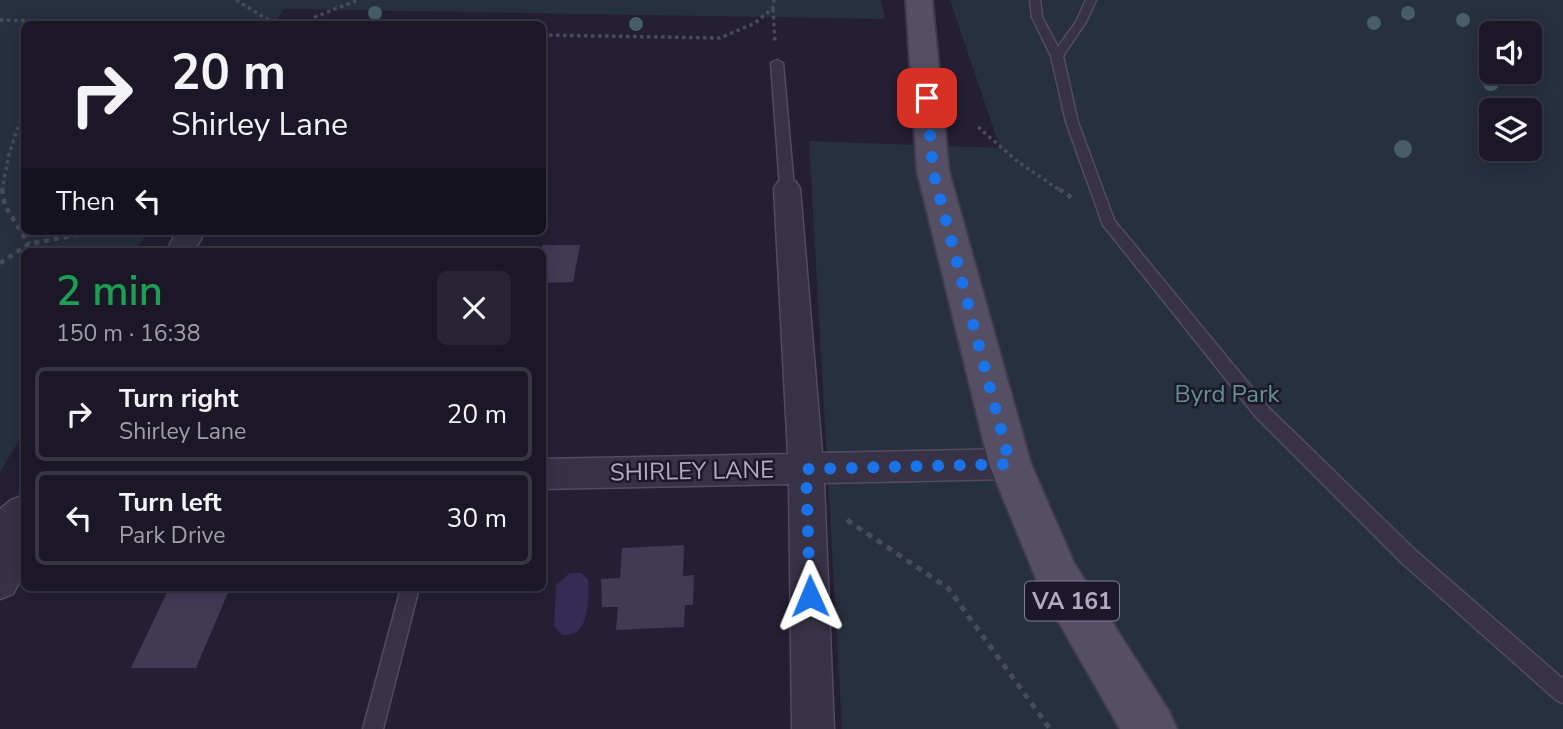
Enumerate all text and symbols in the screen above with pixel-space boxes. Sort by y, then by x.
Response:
map controls [1479,21,1542,161]
button: sound [1479,21,1542,84]
text: 20 m [171,39,286,106]
icon: right [56,49,147,140]
pin [897,68,957,128]
icon: arrive [908,79,946,117]
button: layers [1479,98,1542,161]
text: Shirley Lane [171,103,348,146]
icon: left [129,182,167,220]
text: Then [56,184,115,219]
text: 2 min [56,263,163,320]
button: close [437,271,511,345]
text: 150 m · 16:38 [56,318,201,349]
park label: Byrd Park [1174,378,1281,410]
text: Turn right [119,381,238,416]
icon: right [60,395,98,433]
text: 20 m [447,397,507,432]
text: Shirley Lane [119,416,246,447]
street label: SHIRLEY LANE [610,454,774,488]
text: Turn left [119,485,222,520]
icon: left [60,499,98,537]
text: 30 m [447,501,507,536]
text: Park Drive [119,520,225,551]
position arrow [773,559,847,633]
road number: VA 161 [1025,582,1119,621]

